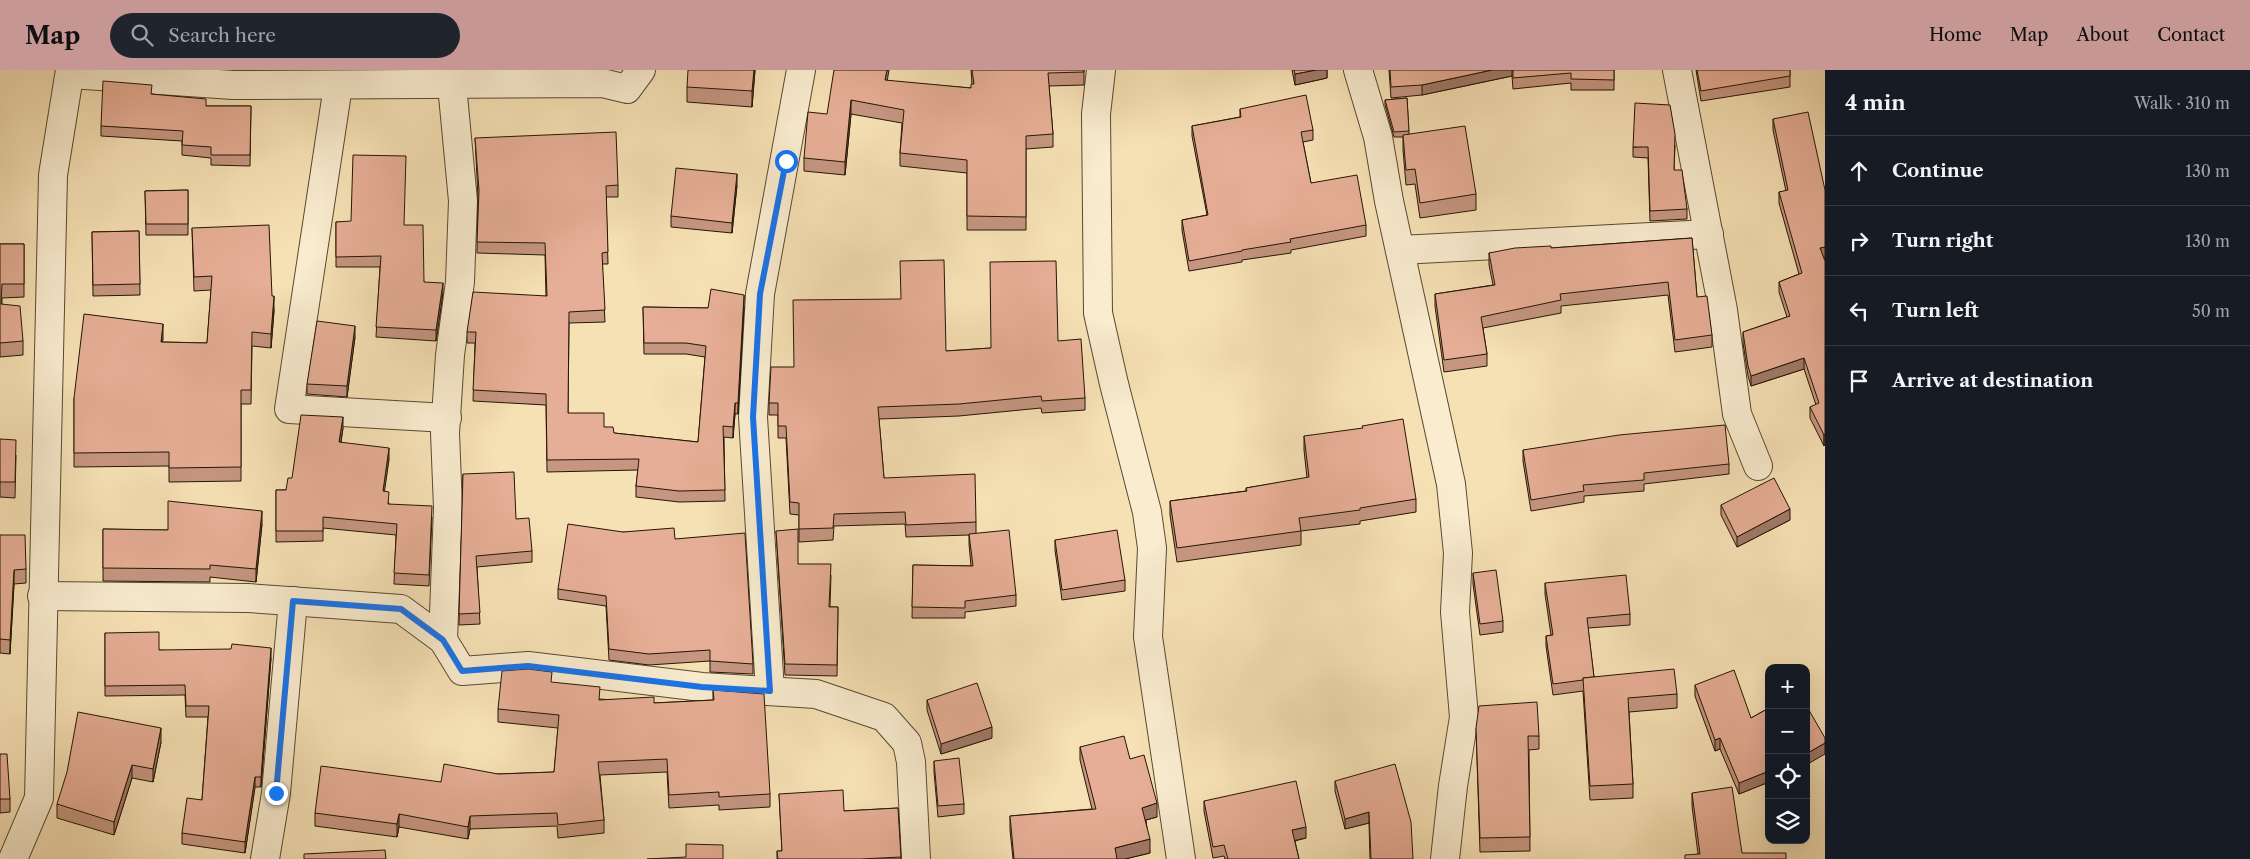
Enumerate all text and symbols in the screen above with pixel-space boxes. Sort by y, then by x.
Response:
search box [110,13,460,58]
text: Map [25,21,80,50]
icon: search [128,21,156,49]
text: Search here [168,24,276,47]
text: Home [1929,24,1982,46]
text: Map [2010,24,2048,46]
text: About [2076,24,2129,46]
text: Contact [2157,24,2225,46]
text: 4 min [1845,90,1906,115]
text: Walk · 310 m [2134,93,2230,113]
route start [775,150,798,173]
icon: ahead [1845,157,1873,185]
text: Continue [1892,159,1984,182]
text: 130 m [2185,161,2230,181]
icon: right [1845,227,1873,255]
text: Turn right [1892,229,1993,252]
text: 130 m [2185,231,2230,251]
icon: left [1845,297,1873,325]
text: Turn left [1892,299,1979,322]
text: 50 m [2192,301,2230,321]
icon: arrive [1845,367,1873,395]
text: Arrive at destination [1892,369,2093,392]
map controls [1765,664,1810,844]
button: + [1765,664,1810,709]
button: − [1765,709,1810,754]
button: locate [1765,754,1810,799]
route end [265,782,288,805]
button: layers [1765,799,1810,844]

